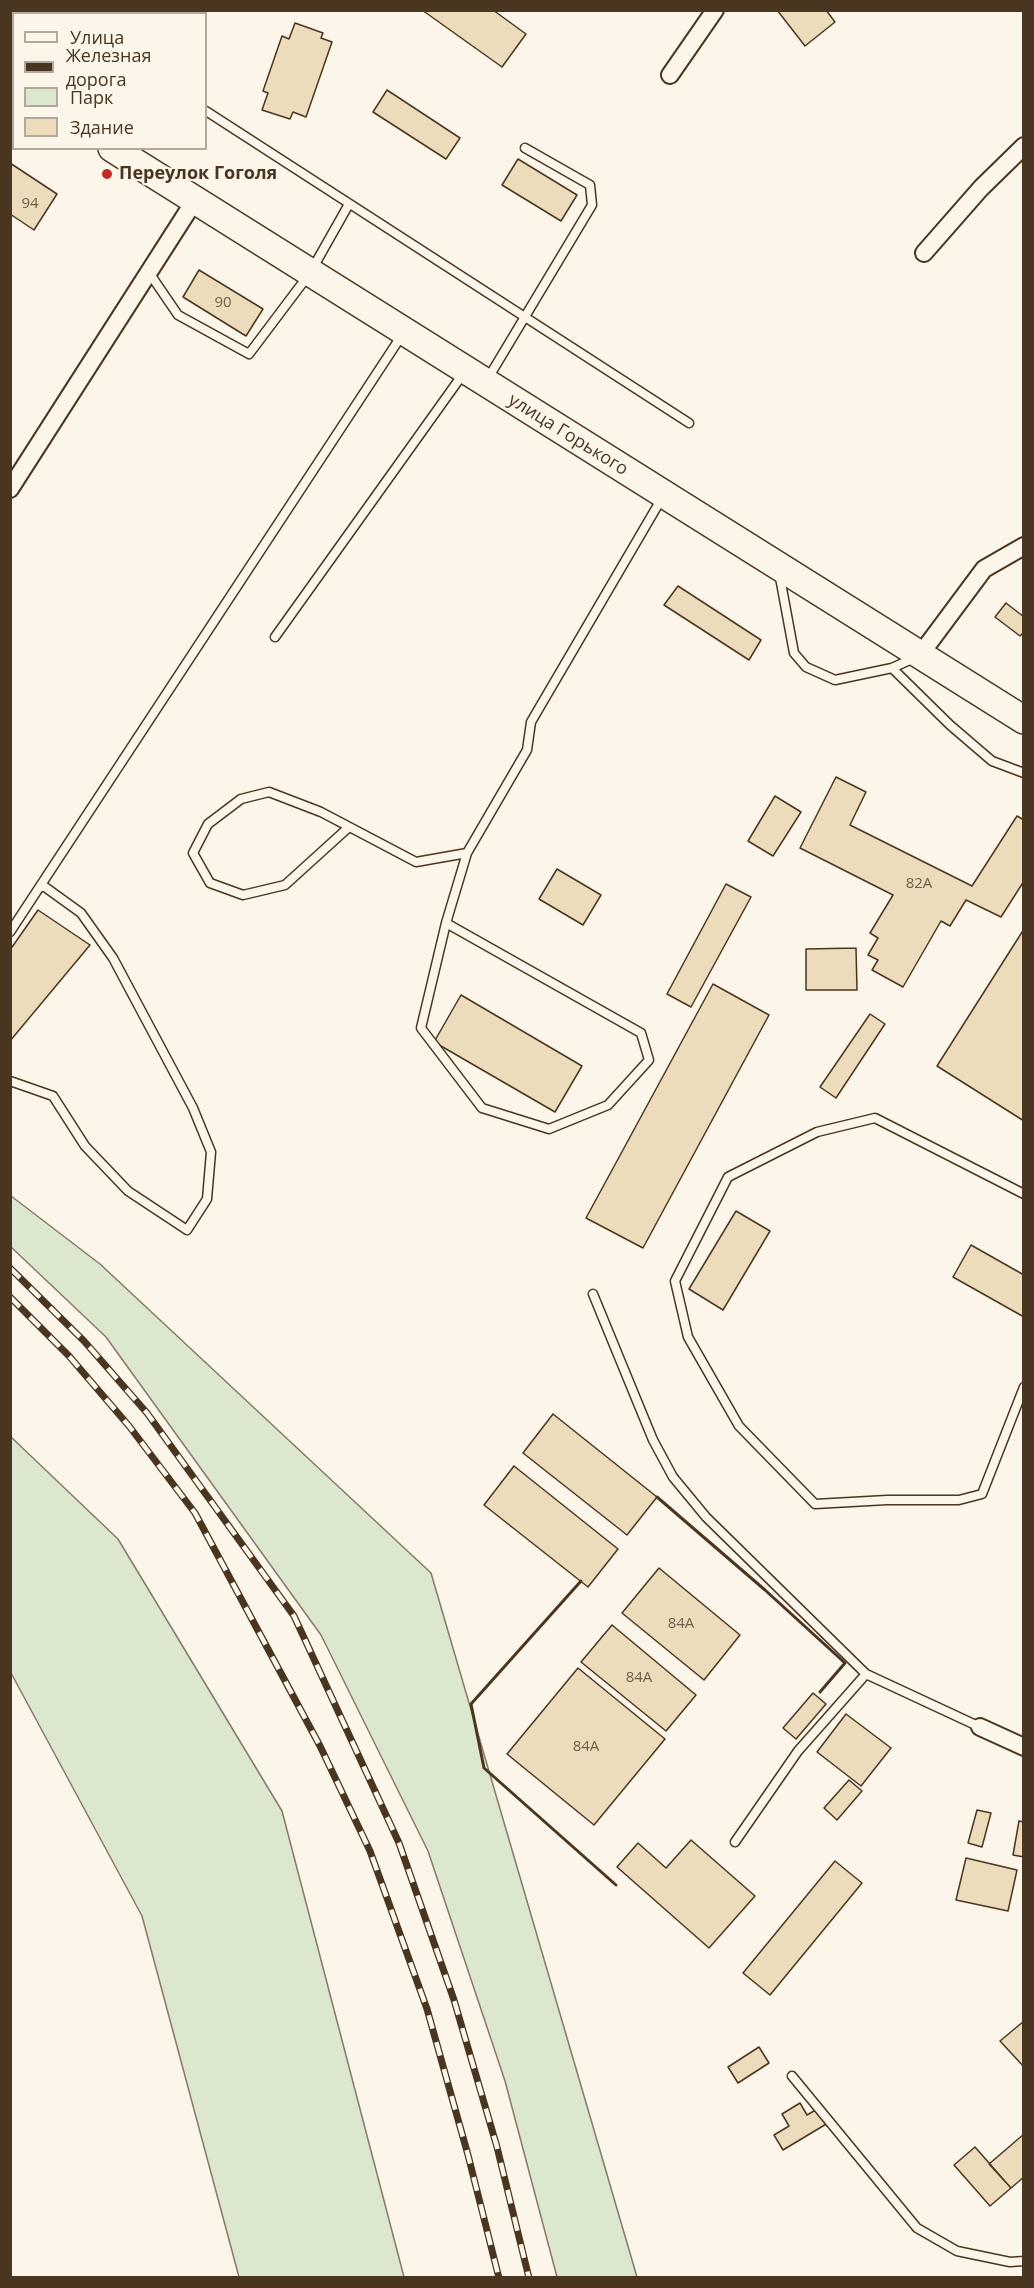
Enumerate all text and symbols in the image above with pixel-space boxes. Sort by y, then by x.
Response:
legend [12,12,207,150]
text: Улица [70,25,124,49]
text: Железная дорога [66,43,151,91]
text: Парк [70,85,113,109]
text: Здание [70,115,134,139]
place label: Переулок Гоголя [119,163,277,185]
marker: Переулок Гоголя [100,167,114,181]
house number: 94 [21,195,39,213]
house number: 90 [214,294,232,312]
street label: улица Горького [504,389,632,481]
house number: 82А [906,875,932,893]
house number: 84А [668,1615,694,1633]
house number: 84А [626,1669,652,1687]
house number: 84А [573,1738,599,1756]

